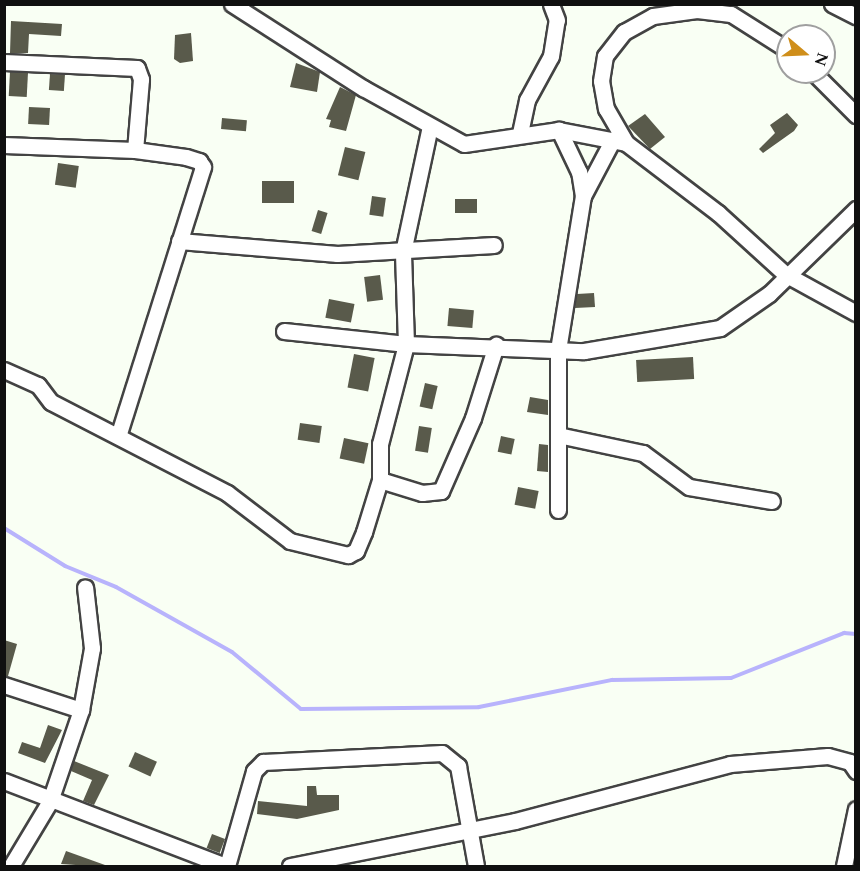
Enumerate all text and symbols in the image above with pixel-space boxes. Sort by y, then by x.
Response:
north arrow [776,24,836,84]
text: N [808,49,835,69]

